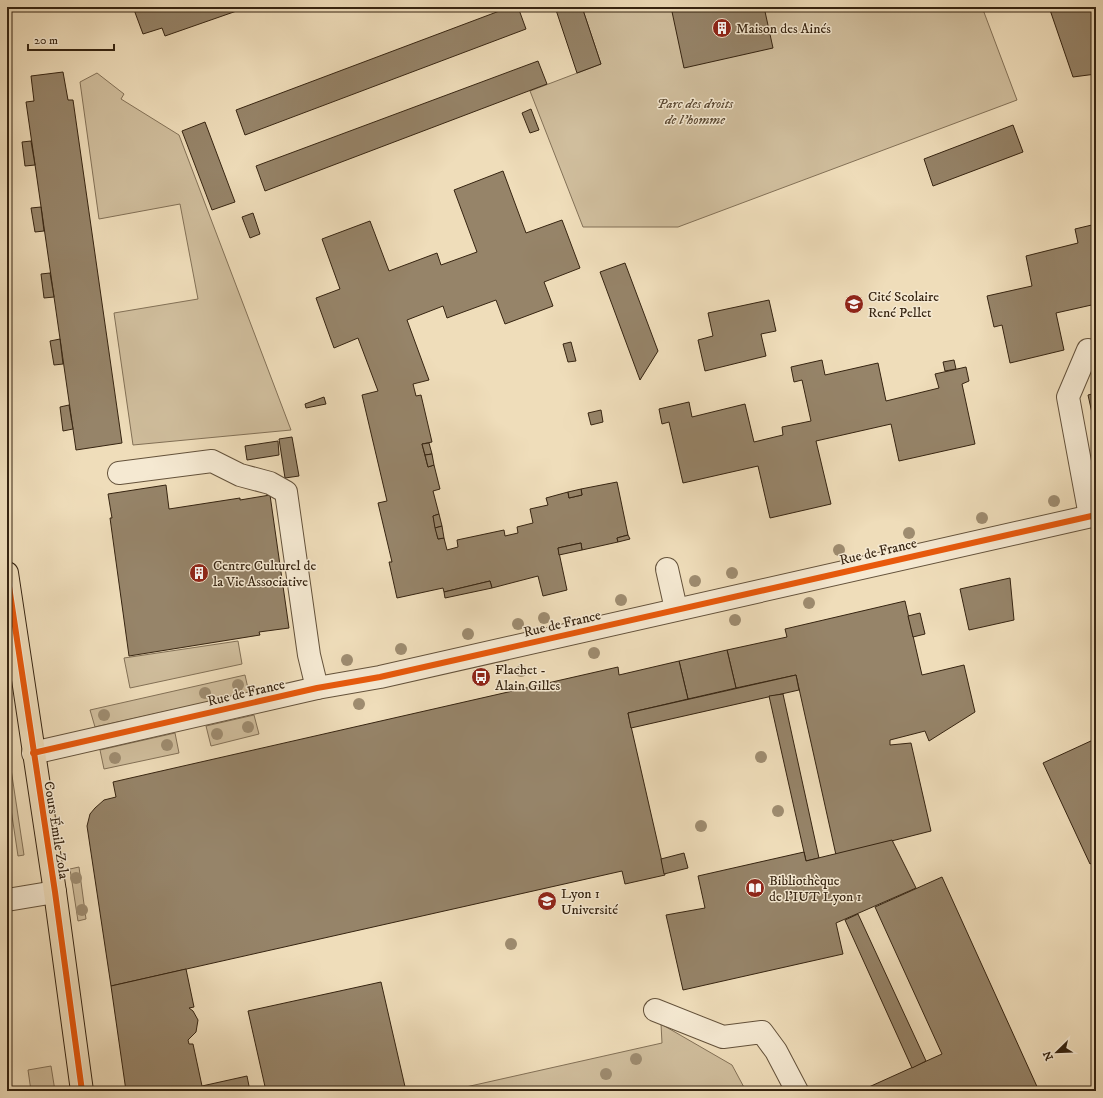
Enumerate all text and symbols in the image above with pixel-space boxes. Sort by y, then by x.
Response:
building icon: Maison des Ainés [711,17,733,39]
place label: Maison des Ainés [736,20,831,38]
scale bar [28,26,114,52]
text: 20 m [34,33,58,48]
park label: Parc des droits de l'homme [657,95,734,129]
place label: Cité Scolaire René Pellet [868,288,939,322]
school or university icon: Cité Scolaire René Pellet [843,293,865,315]
street label: Rue de France [838,534,919,570]
place label: Centre Culturel de la Vie Associative [213,557,317,591]
building icon: Centre Culturel de la Vie Associative [188,562,210,584]
street label: Rue de France [522,606,603,642]
place label: Flachet - Alain Gilles [495,661,561,695]
bus stop icon: Flachet - Alain Gilles [470,666,492,688]
street label: Rue de France [206,675,287,711]
street label: Cours Émile Zola [39,780,73,880]
place label: Bibliothèque de l'IUT Lyon 1 [769,872,862,906]
library icon: Bibliothèque de l'IUT Lyon 1 [744,877,766,899]
place label: Lyon 1 Université [561,885,618,919]
school or university icon: Lyon 1 Université [536,890,558,912]
north arrow [1037,1032,1077,1072]
text: N [1041,1049,1057,1062]

